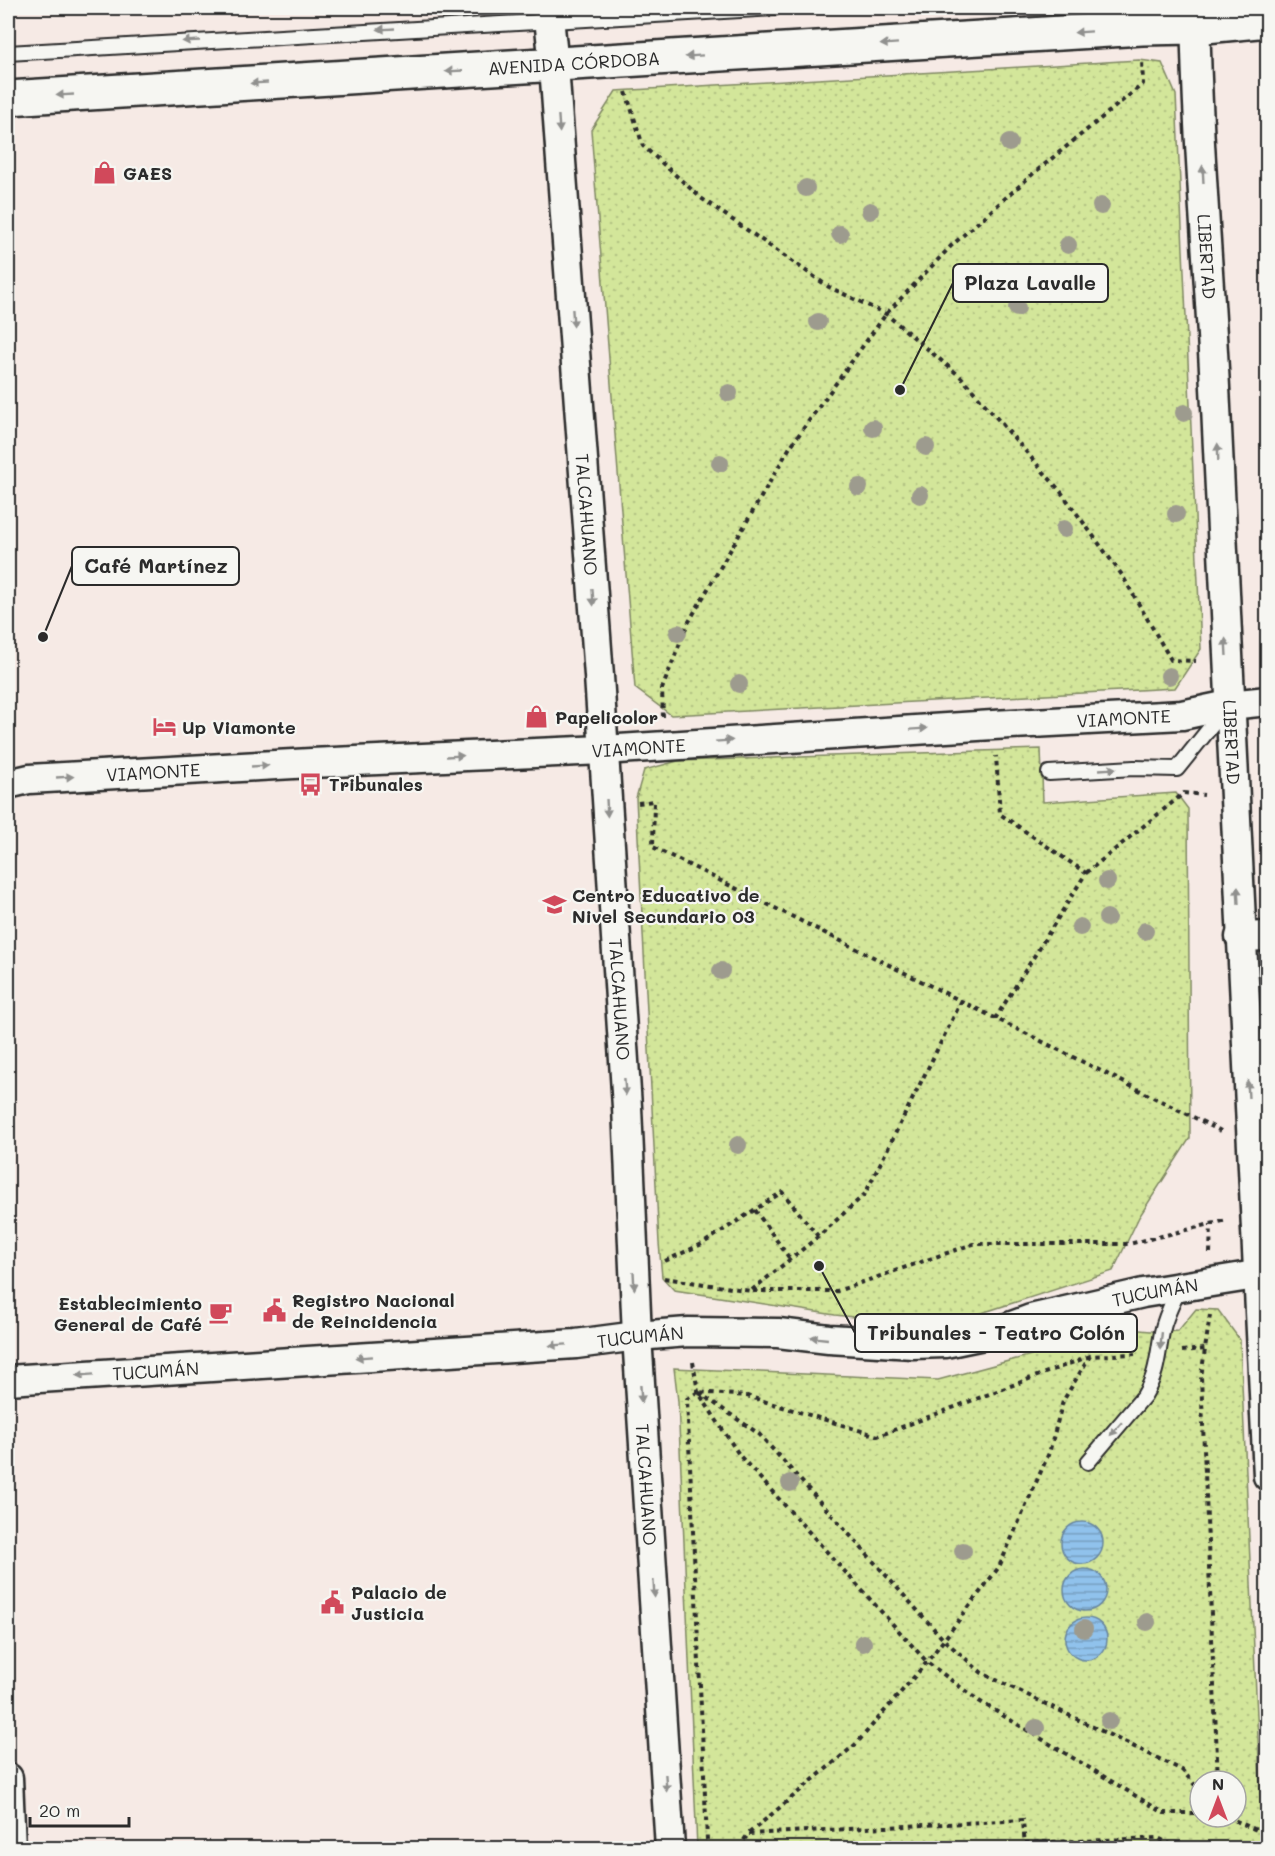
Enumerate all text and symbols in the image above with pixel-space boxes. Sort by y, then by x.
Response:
one-way arrow [376,25,395,34]
one-way arrow [1074,27,1093,37]
one-way arrow [182,37,201,46]
one-way arrow [879,39,898,48]
street label: AVENIDA CÓRDOBA [487,46,661,80]
one-way arrow [684,51,703,60]
one-way arrow [445,67,464,76]
one-way arrow [250,78,269,88]
one-way arrow [55,90,74,99]
one-way arrow [554,114,563,133]
shop icon: GAES [92,160,118,186]
place label: GAES [123,161,172,185]
one-way arrow [1198,164,1208,183]
street label: LIBERTAD [1192,213,1222,300]
callout: Plaza Lavalle [953,264,1108,302]
text: Plaza Lavalle [964,269,1096,295]
one-way arrow [568,309,578,328]
one-way arrow [1213,443,1222,462]
street label: TALCAHUANO [571,453,604,576]
callout: Café Martínez [72,547,239,585]
text: Café Martínez [84,552,228,578]
one-way arrow [589,587,598,606]
one-way arrow [1221,638,1231,657]
street label: LIBERTAD [1218,699,1246,785]
shop icon: Papelicolor [524,704,550,730]
street label: VIAMONTE [1076,704,1171,733]
place label: Papelicolor [555,705,658,729]
hotel icon: Up Viamonte [151,714,177,740]
place label: Up Viamonte [182,715,296,739]
one-way arrow [909,725,928,734]
street label: VIAMONTE [591,733,686,762]
one-way arrow [715,737,734,746]
one-way arrow [445,752,464,761]
street label: VIAMONTE [105,757,201,787]
one-way arrow [251,761,270,770]
one-way arrow [1098,765,1117,774]
bus stop icon: Tribunales [298,771,324,797]
one-way arrow [56,772,75,781]
place label: Tribunales [329,772,423,796]
one-way arrow [602,799,612,818]
place label: Centro Educativo de Nivel Secundario 03 [572,883,760,928]
one-way arrow [1234,885,1243,904]
school or university icon: Centro Educativo de Nivel Secundario 03 [541,892,567,918]
street label: TALCAHUANO [604,938,636,1061]
one-way arrow [621,1077,630,1096]
one-way arrow [1244,1080,1253,1099]
one-way arrow [630,1272,639,1291]
street label: TUCUMÁN [1110,1272,1200,1312]
place label: Registro Nacional de Reincidencia [292,1288,455,1333]
place label: Establecimiento General de Café [54,1291,202,1336]
public building icon: Registro Nacional de Reincidencia [261,1297,287,1323]
cafe icon: Establecimiento General de Café [207,1300,233,1326]
callout: Tribunales - Teatro Colón [855,1314,1137,1352]
text: Tribunales - Teatro Colón [867,1319,1125,1345]
street label: TUCUMÁN [596,1320,685,1353]
one-way arrow [1156,1331,1166,1350]
one-way arrow [810,1333,829,1343]
one-way arrow [549,1340,568,1350]
one-way arrow [354,1353,373,1362]
street label: TUCUMÁN [112,1356,200,1385]
one-way arrow [76,1370,95,1380]
one-way arrow [636,1384,646,1403]
one-way arrow [1110,1421,1123,1436]
street label: TALCAHUANO [631,1423,662,1546]
one-way arrow [649,1579,658,1598]
place label: Palacio de Justicia [351,1580,447,1625]
public building icon: Palacio de Justicia [320,1589,346,1615]
north arrow [1188,1769,1248,1829]
text: N [1212,1773,1224,1794]
one-way arrow [662,1774,671,1793]
scale bar [30,1790,129,1828]
text: 20 m [39,1798,80,1822]

